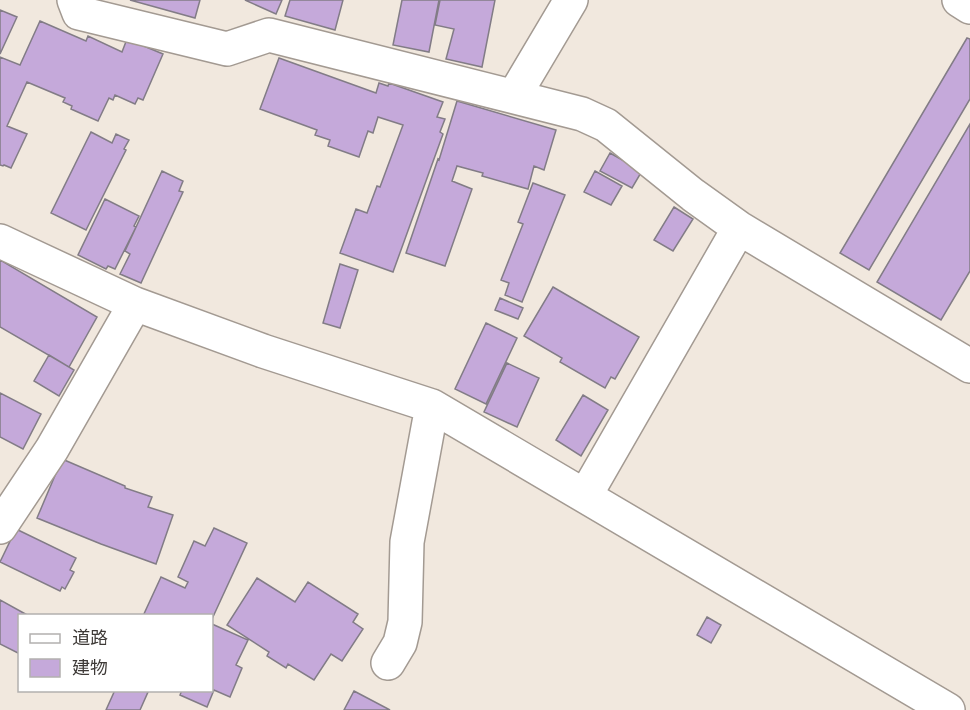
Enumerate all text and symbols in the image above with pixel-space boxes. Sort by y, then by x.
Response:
legend [18,614,213,692]
text: 道路 [72,627,108,649]
text: 建物 [72,657,108,679]

